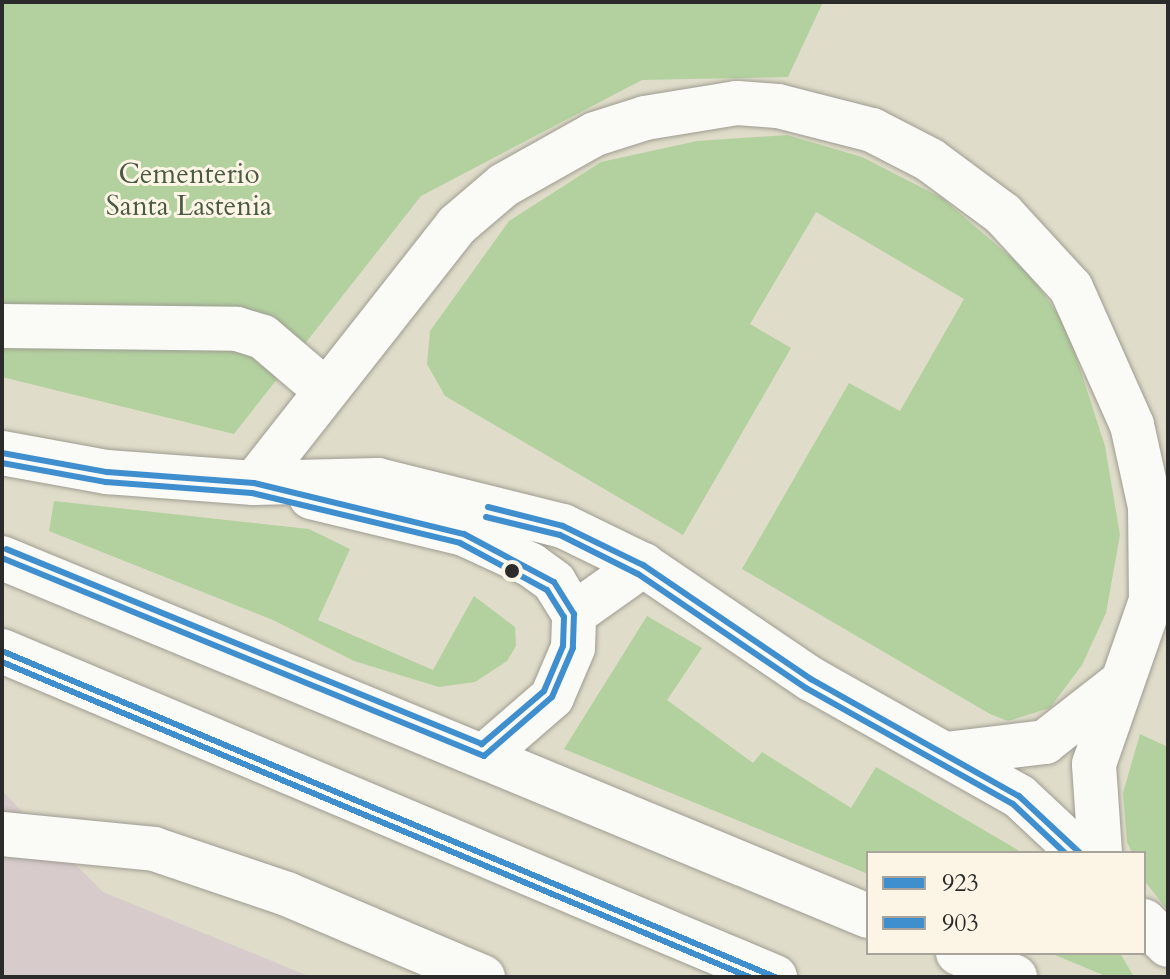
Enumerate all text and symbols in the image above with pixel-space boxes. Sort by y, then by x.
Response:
park label: Cementerio Santa Lastenia [106,157,272,223]
unlabelled marker [504,563,520,579]
legend [866,851,1146,955]
text: 923 [942,867,979,900]
text: 903 [942,907,979,940]

